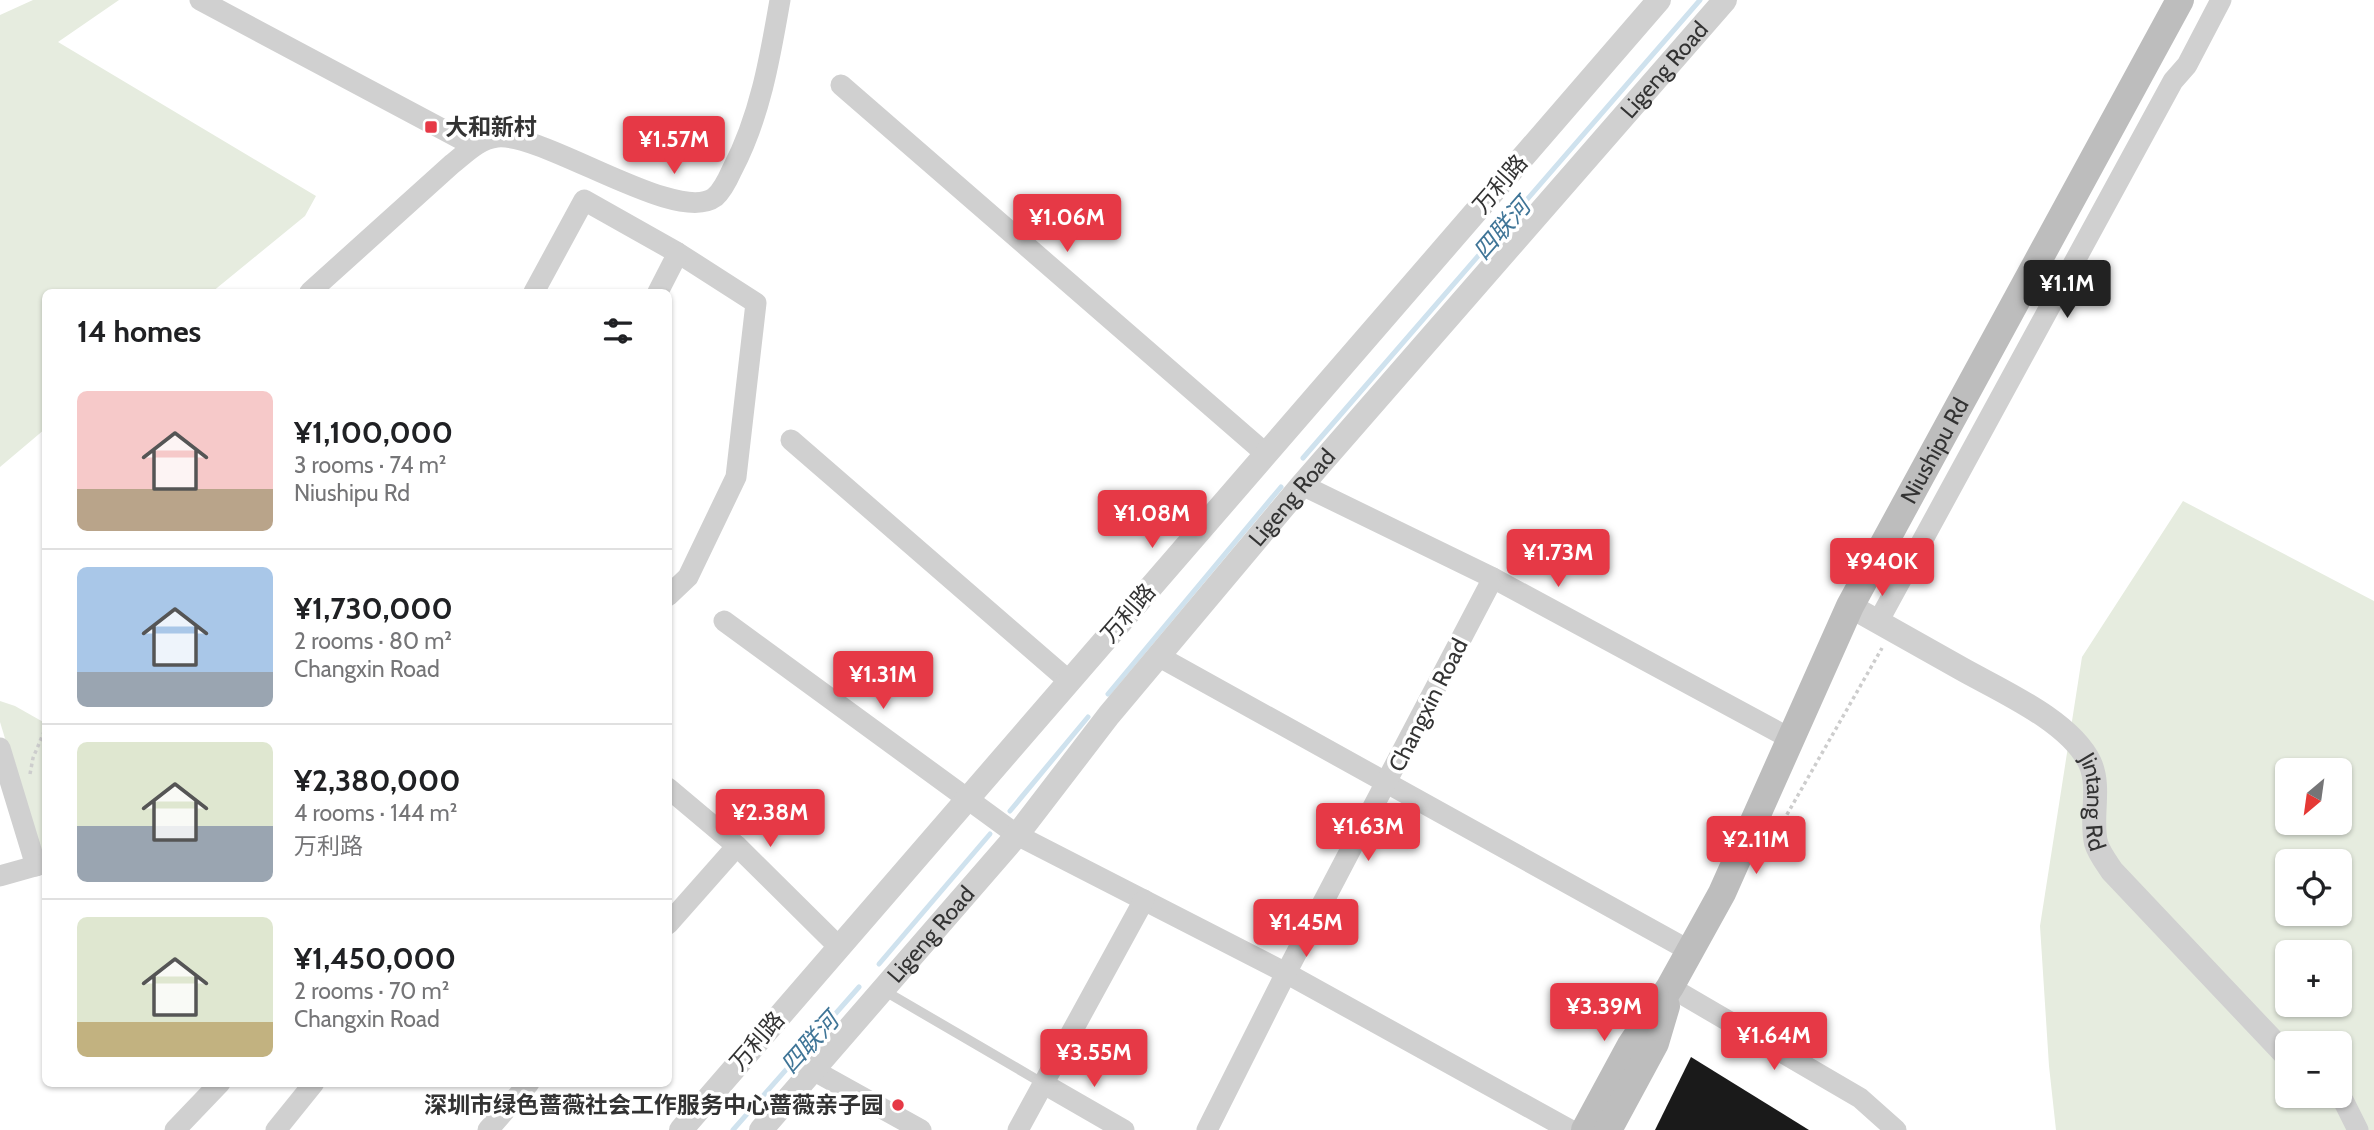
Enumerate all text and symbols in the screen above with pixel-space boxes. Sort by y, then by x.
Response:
street label: Ligeng Road [1614,16,1714,124]
place label: 大和新村 [445,113,537,141]
pin: ¥1.57M [617,116,731,176]
marker: 大和新村 [423,119,439,135]
text: ¥1.57M [639,125,709,153]
street label: 万利路 [1467,149,1533,219]
water label: 四联河 [1467,189,1539,265]
pin: ¥1.06M [1010,194,1124,254]
text: ¥1.06M [1029,203,1105,231]
pin: ¥1.1M [2018,260,2116,320]
text: ¥1.1M [2040,269,2094,297]
icon: filters [599,312,637,350]
text: 14 homes [77,313,201,350]
street label: Niushipu Rd [1894,393,1975,508]
text: ¥1,100,000 [294,414,453,451]
icon: home [133,419,217,503]
street label: Ligeng Road [1243,443,1341,552]
text: 3 rooms · 74 m² [294,451,446,479]
text: Niushipu Rd [294,479,410,507]
pin: ¥1.08M [1095,490,1209,550]
text: ¥1.08M [1114,499,1190,527]
pin: ¥1.73M [1501,530,1615,589]
text: ¥1.73M [1523,538,1593,566]
pin: ¥940K [1833,538,1931,598]
text: ¥940K [1846,547,1918,575]
street label: 万利路 [1095,578,1161,648]
text: ¥1,730,000 [294,590,453,627]
icon: home [133,595,217,679]
text: 2 rooms · 80 m² [294,627,452,655]
street label: Changxin Road [1382,634,1474,776]
pin: ¥1.31M [826,652,940,711]
text: Changxin Road [294,655,440,683]
text: ¥1.31M [849,660,917,688]
street label: Jintang Rd [2073,747,2112,854]
north arrow [2275,758,2352,835]
map controls [2275,758,2352,1108]
text: ¥2,380,000 [294,762,460,799]
icon: home [133,770,217,854]
pin: ¥2.38M [713,790,827,849]
text: ¥2.38M [732,798,808,826]
text: 4 rooms · 144 m² [294,799,457,827]
pin: ¥1.63M [1311,804,1425,863]
text: ¥1.63M [1332,812,1404,840]
pin: ¥2.11M [1699,816,1813,876]
text: ¥2.11M [1723,825,1789,853]
text: 万利路 [294,832,363,860]
button: locate [2275,849,2352,926]
street label: Ligeng Road [881,880,980,989]
pin: ¥1.45M [1249,900,1363,959]
text: ¥1.45M [1269,908,1343,936]
text: ¥1,450,000 [294,940,456,977]
button: + [2275,940,2352,1017]
icon: home [133,945,217,1029]
text: 2 rooms · 70 m² [294,977,449,1005]
pin: ¥3.39M [1547,984,1661,1043]
text: ¥3.39M [1566,992,1642,1020]
water label: 四联河 [775,1003,847,1079]
text: Changxin Road [294,1005,440,1033]
street label: 万利路 [724,1006,790,1076]
pin: ¥1.64M [1717,1012,1831,1072]
text: ¥1.64M [1737,1021,1811,1049]
pin: ¥3.55M [1037,1030,1151,1089]
button: − [2275,1031,2352,1108]
text: ¥3.55M [1056,1038,1132,1066]
place label: 深圳市绿色蔷薇社会工作服务中心蔷薇亲子园 [424,1091,884,1119]
marker: 深圳市绿色蔷薇社会工作服务中心蔷薇亲子园 [890,1097,906,1113]

